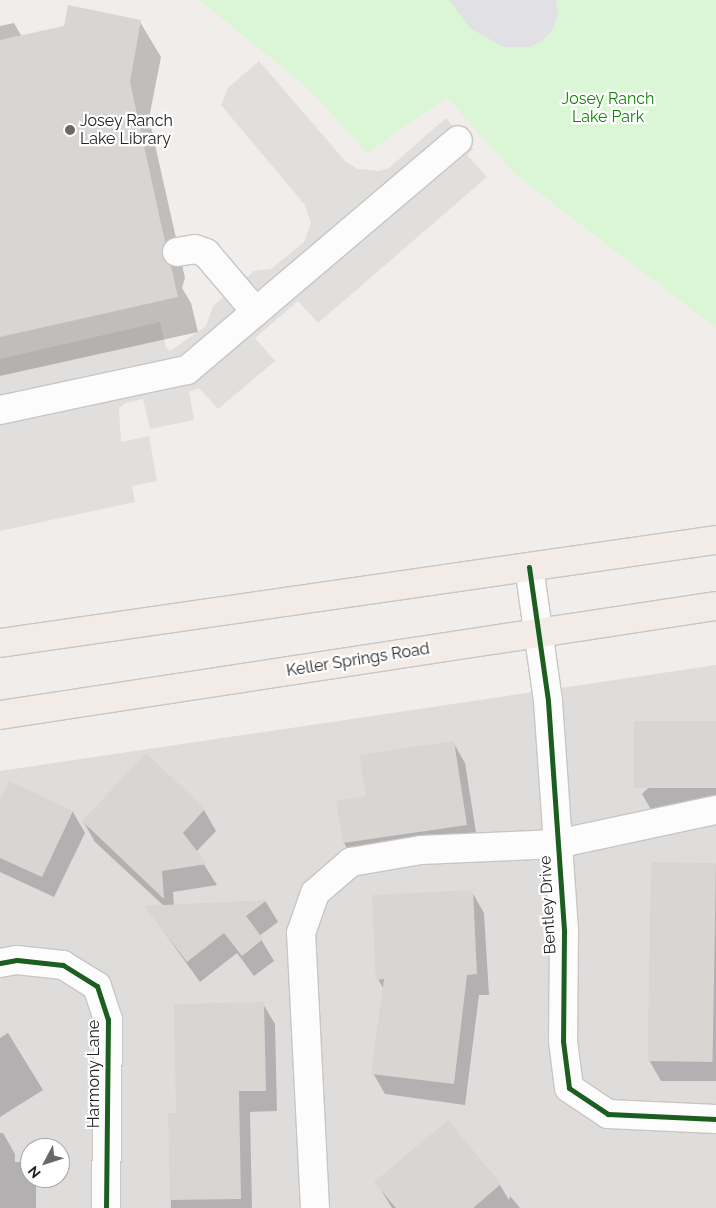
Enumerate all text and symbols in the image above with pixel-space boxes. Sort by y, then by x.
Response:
park label: Josey Ranch Lake Park [561,89,655,127]
place label: Josey Ranch Lake Library [80,111,173,149]
marker: Josey Ranch Lake Library [64,124,76,136]
street label: Keller Springs Road [285,639,431,681]
street label: Bentley Drive [536,855,560,955]
street label: Harmony Lane [84,1020,104,1128]
north arrow [20,1138,70,1188]
text: N [25,1163,44,1181]

